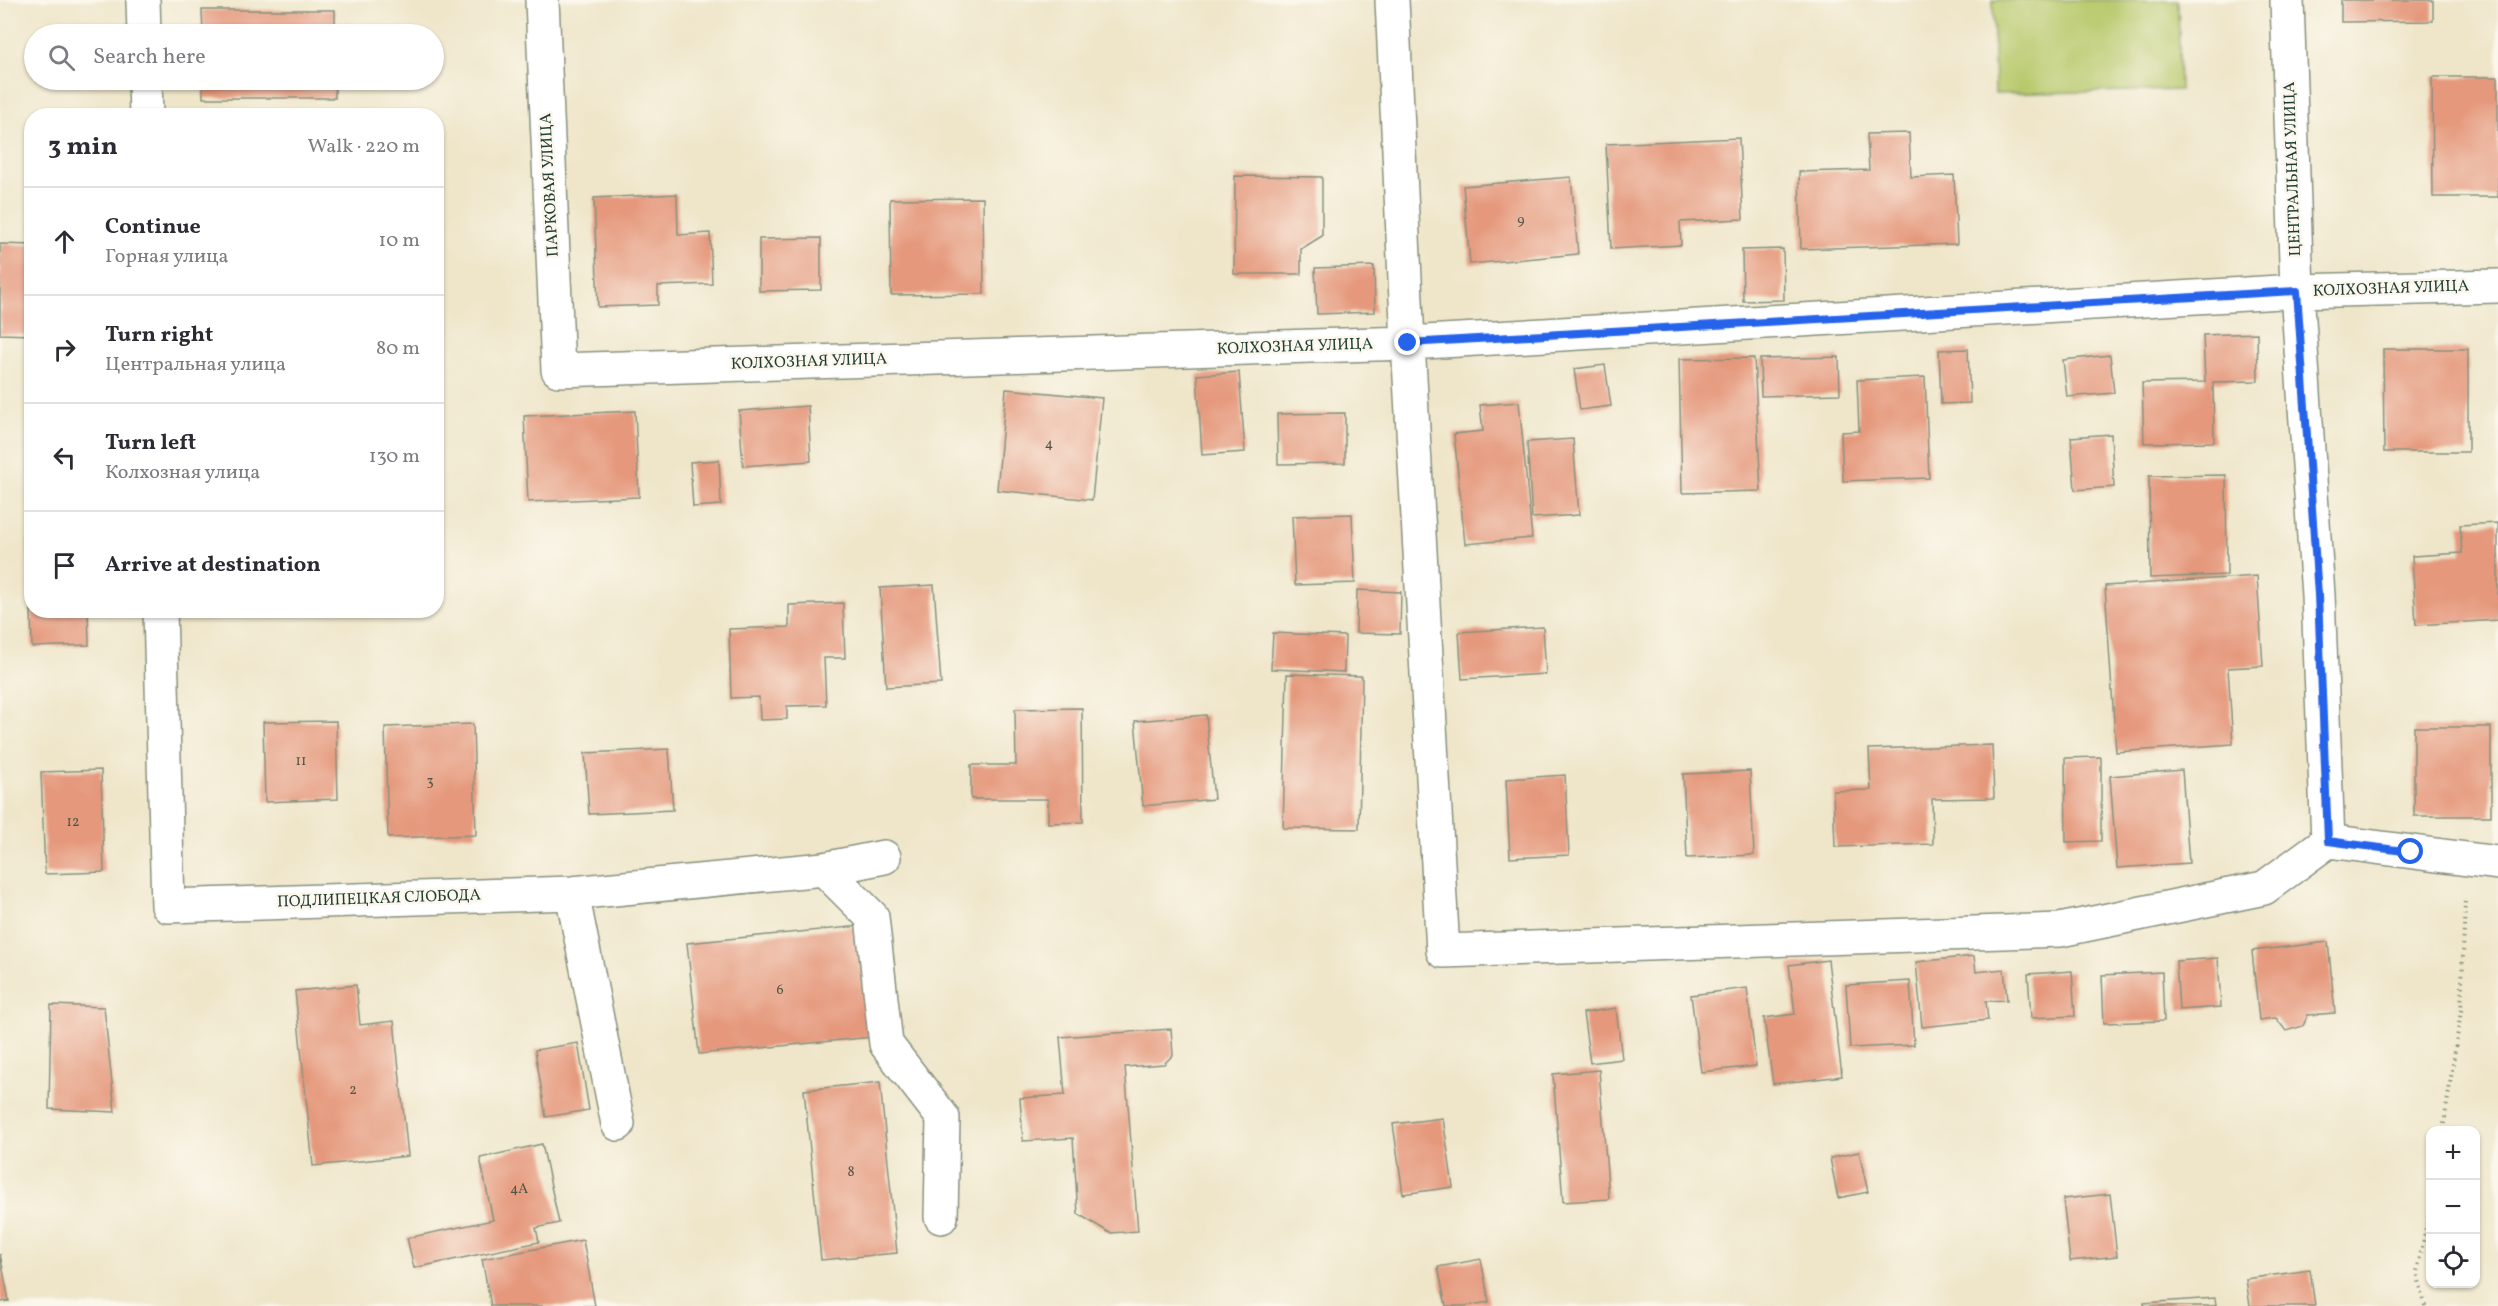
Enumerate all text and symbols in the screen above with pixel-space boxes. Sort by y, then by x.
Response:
search box [24,24,444,90]
icon: search [45,41,78,74]
text: Search here [93,42,206,73]
street label: ЦЕНТРАЛЬНАЯ УЛИЦА [2279,81,2307,257]
street label: ПАРКОВАЯ УЛИЦА [535,112,565,258]
text: 3 min [48,129,118,165]
text: Walk · 220 m [308,133,420,161]
house number: 9 [1517,211,1525,230]
text: Continue [105,212,201,243]
icon: ahead [48,225,81,258]
text: 10 m [379,227,420,255]
text: Горная улица [105,243,229,271]
street label: КОЛХОЗНАЯ УЛИЦА [2313,275,2469,303]
text: Turn right [105,320,213,351]
route end [1394,329,1420,355]
icon: right [48,333,81,366]
street label: КОЛХОЗНАЯ УЛИЦА [1217,333,1373,361]
text: 80 m [376,335,420,363]
street label: КОЛХОЗНАЯ УЛИЦА [731,348,887,376]
text: Центральная улица [105,351,286,379]
text: Turn left [105,428,196,459]
house number: 4 [1045,435,1053,454]
icon: left [48,441,81,474]
text: 130 m [369,443,420,471]
text: Колхозная улица [105,459,260,487]
icon: arrive [48,549,81,582]
text: Arrive at destination [105,550,321,581]
house number: 11 [296,752,306,771]
house number: 3 [426,772,434,791]
house number: 12 [67,813,79,832]
route start [2397,838,2423,864]
street label: ПОДЛИПЕЦКАЯ СЛОБОДА [277,884,481,914]
house number: 6 [776,981,784,1000]
house number: 2 [349,1081,357,1100]
map controls [2426,1126,2480,1288]
button: + [2426,1126,2480,1180]
house number: 8 [847,1163,855,1182]
house number: 4А [510,1180,528,1199]
button: − [2426,1180,2480,1234]
button: locate [2426,1234,2480,1288]

